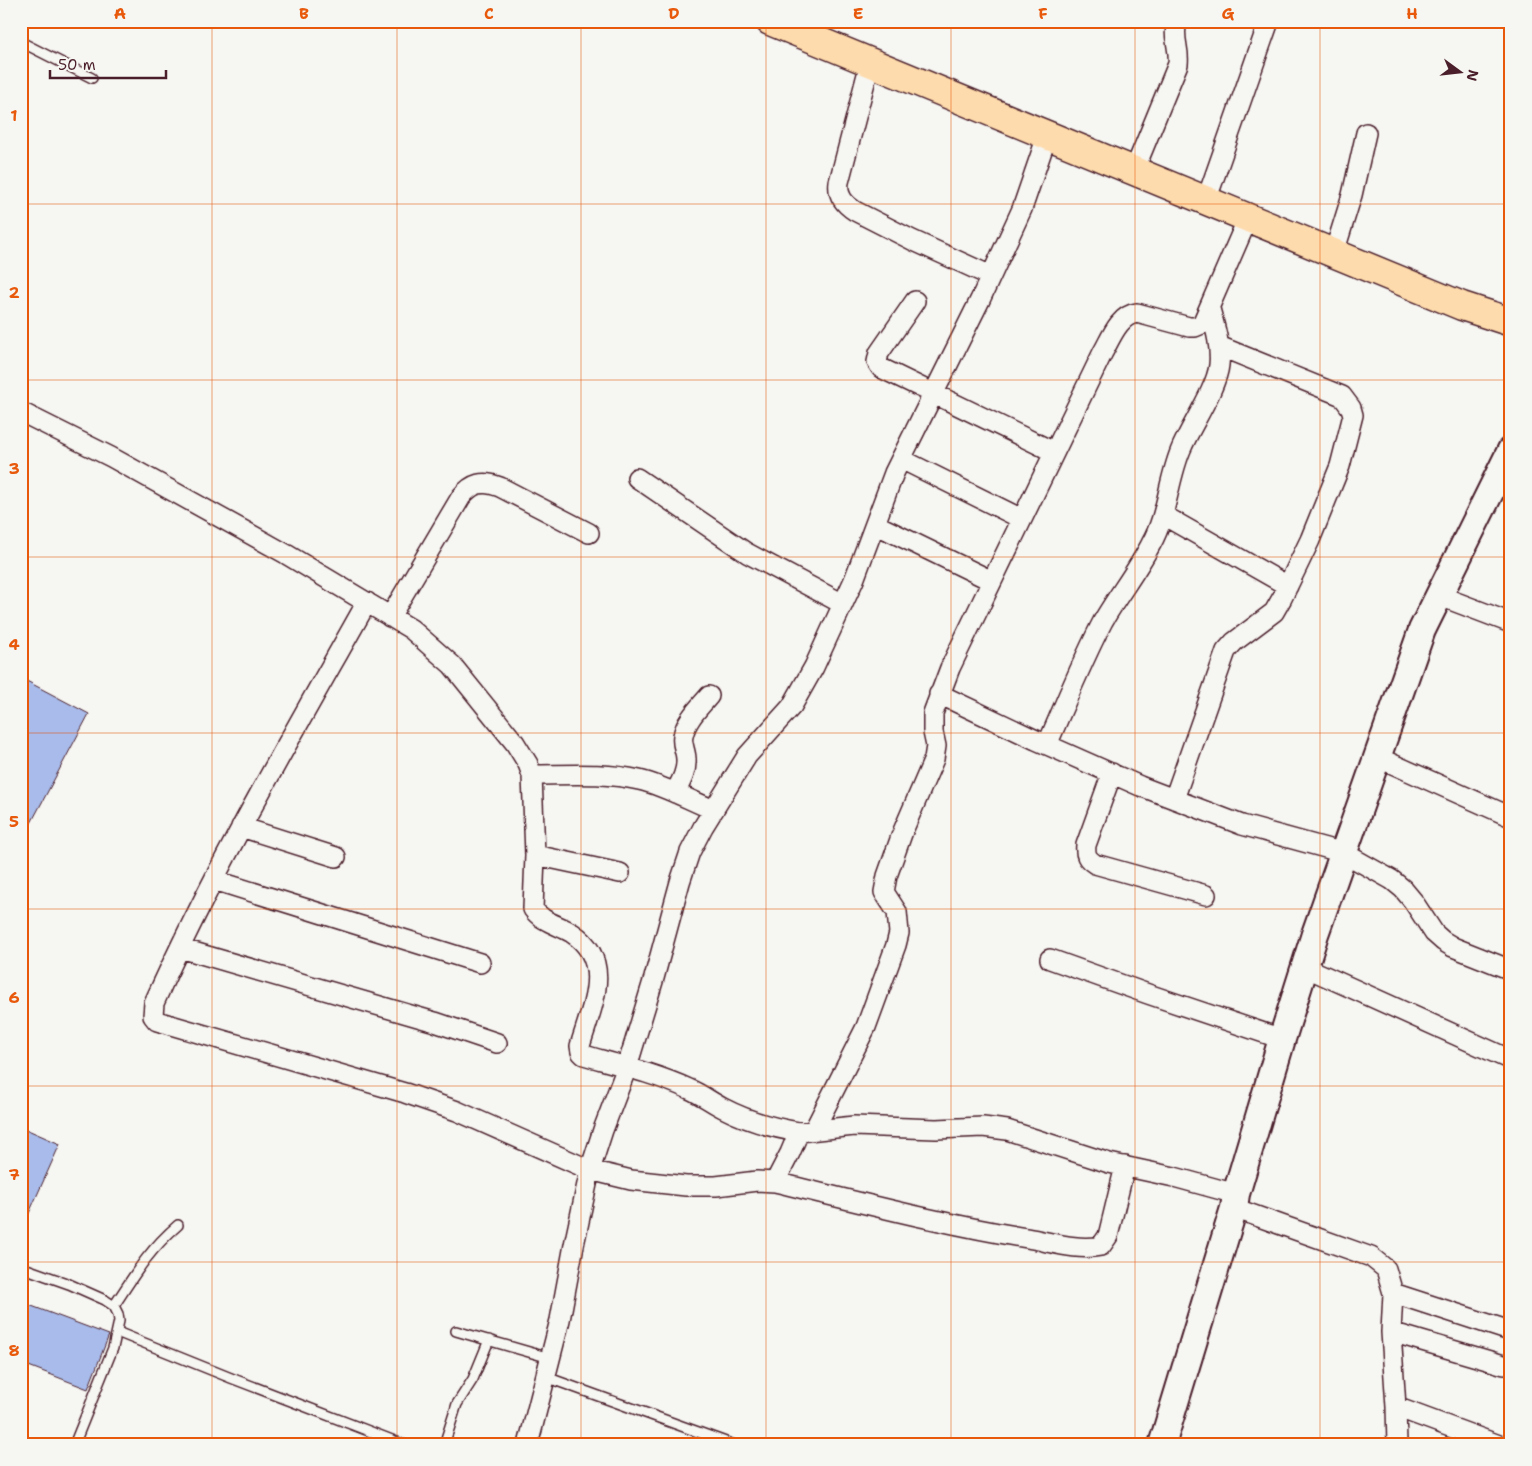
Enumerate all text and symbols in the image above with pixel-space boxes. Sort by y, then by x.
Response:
text: A [114,3,126,24]
text: B [299,3,309,24]
text: C [484,3,494,24]
text: D [668,3,680,24]
text: E [853,3,863,24]
text: F [1038,3,1048,24]
text: G [1222,3,1235,24]
text: H [1406,3,1418,24]
scale bar [50,48,166,80]
north arrow [1434,48,1484,98]
text: 50 m [58,55,96,75]
text: N [1462,68,1483,83]
text: 1 [10,105,18,126]
text: 2 [8,282,20,303]
text: 3 [8,458,20,479]
text: 4 [8,634,20,655]
text: 5 [9,811,19,832]
text: 6 [8,987,20,1008]
text: 7 [8,1164,20,1185]
text: 8 [8,1340,20,1361]

